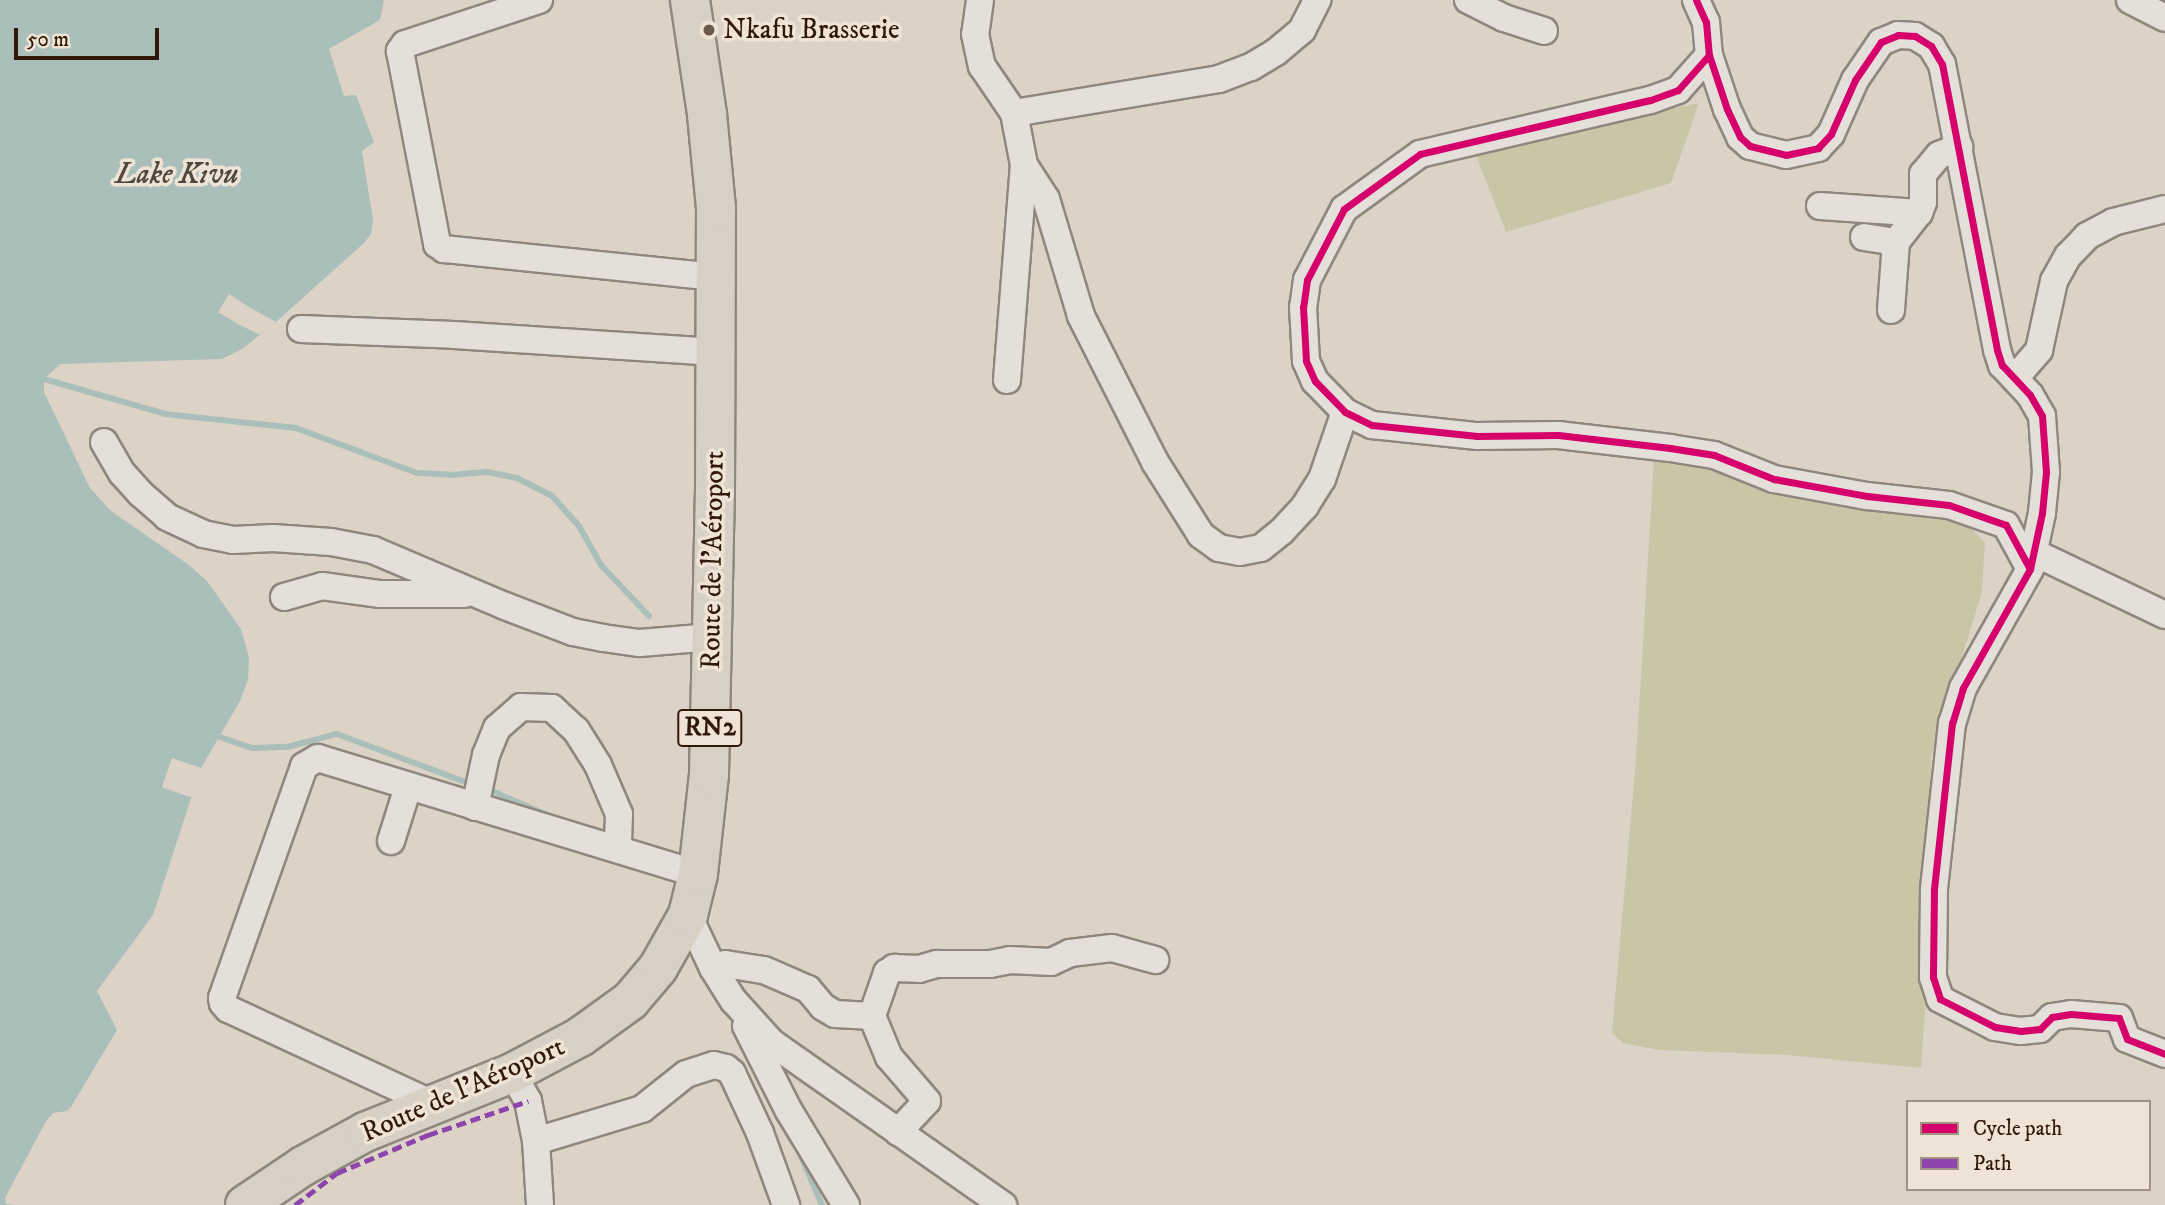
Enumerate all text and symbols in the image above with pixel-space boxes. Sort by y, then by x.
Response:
place label: Nkafu Brasserie [723,13,900,47]
scale bar [18,14,163,58]
marker: Nkafu Brasserie [701,22,717,38]
text: 50 m [27,27,69,53]
water label: Lake Kivu [115,157,239,193]
street label: Route de l'Aéroport [694,450,732,670]
road number: RN2 [677,706,743,750]
street label: Route de l'Aéroport [356,1030,570,1150]
legend [1906,1100,2151,1191]
text: Cycle path [1973,1116,2062,1142]
text: Path [1973,1151,2012,1177]

